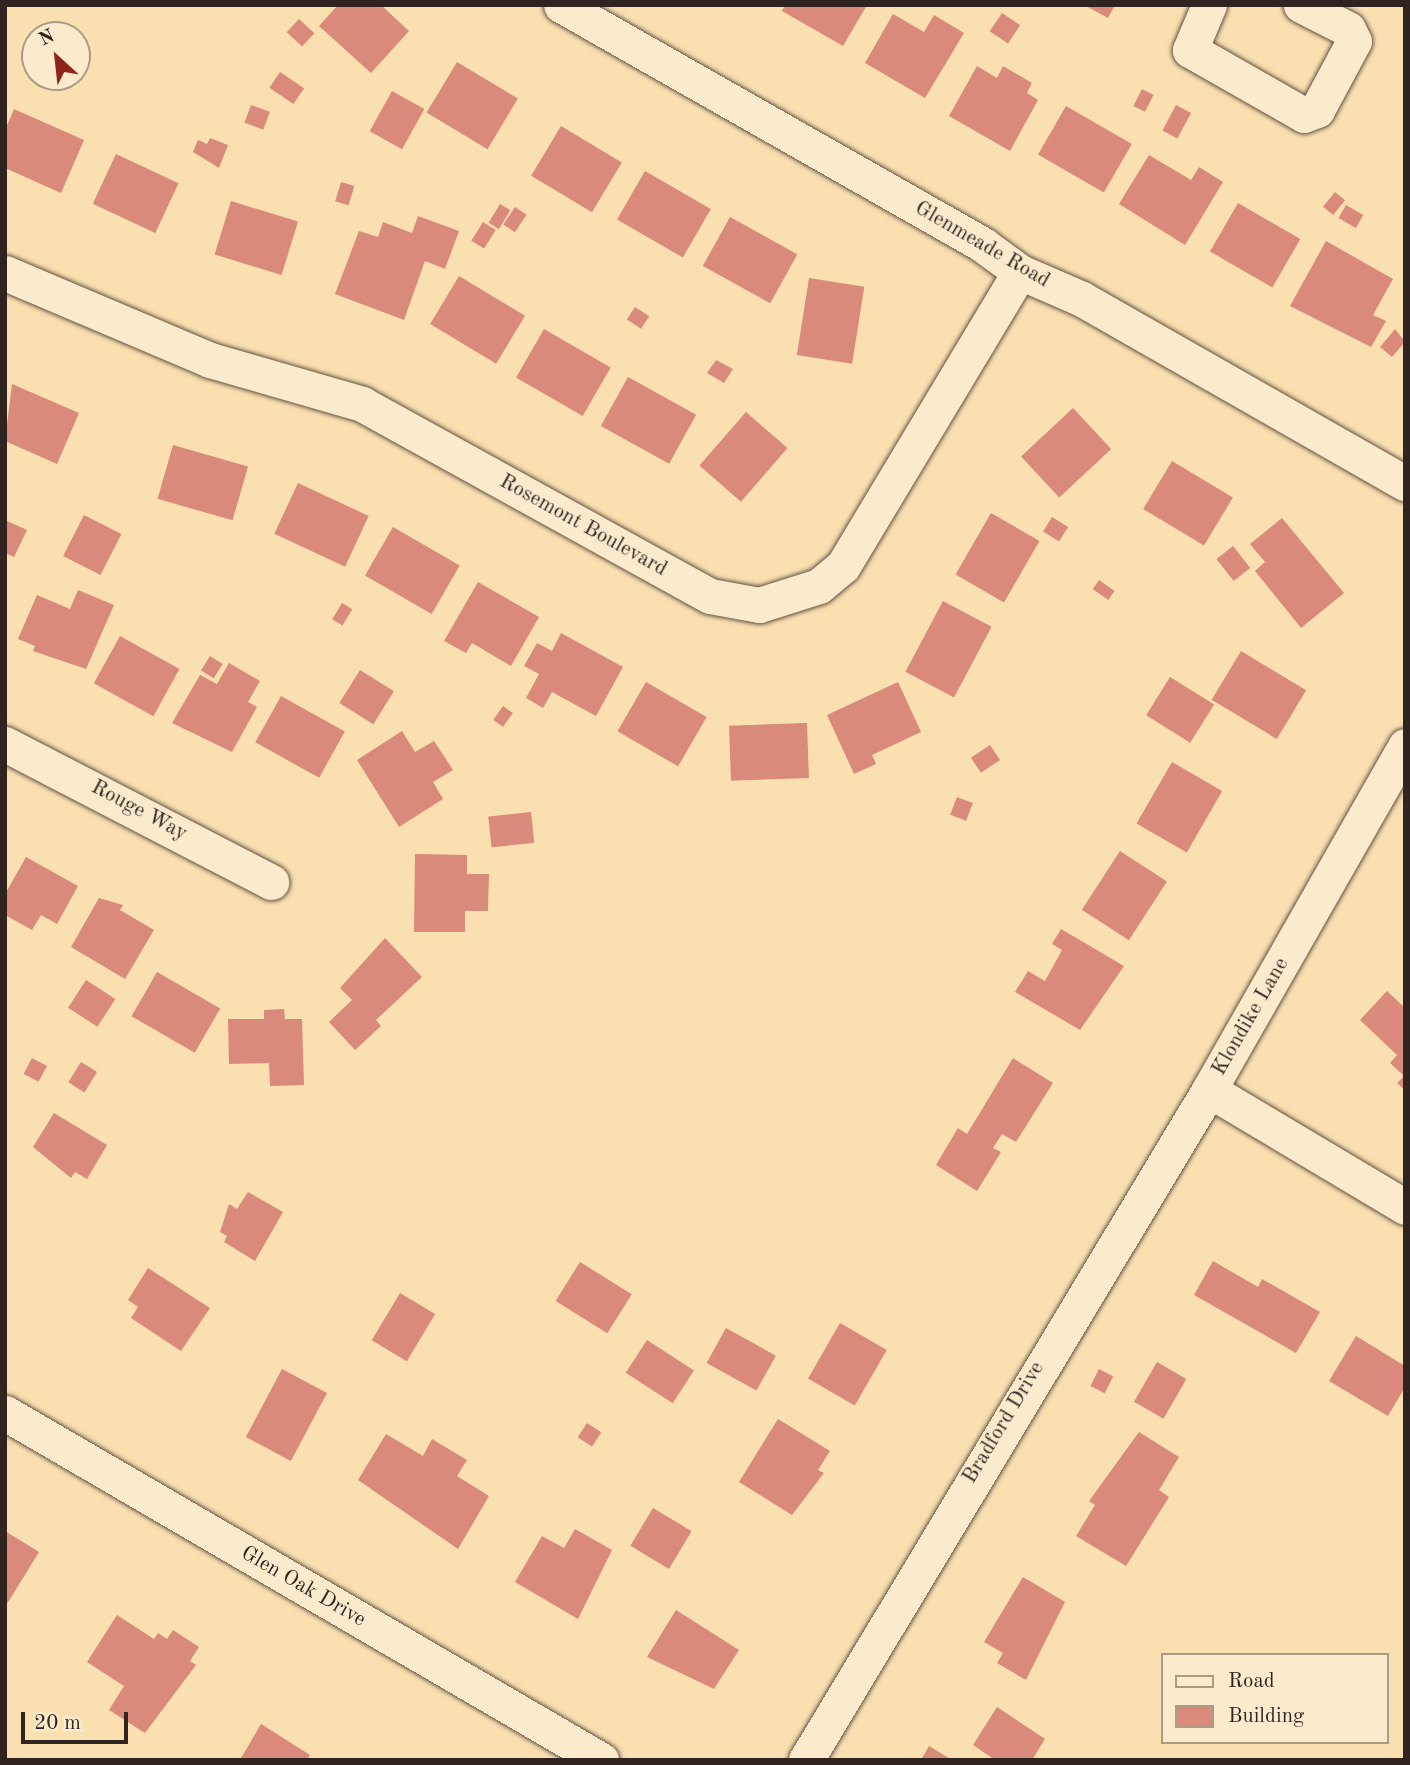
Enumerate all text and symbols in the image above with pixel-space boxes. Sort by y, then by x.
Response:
north arrow [21,21,91,91]
text: N [36,27,58,50]
street label: Glenmeade Road [910,196,1054,294]
street label: Rosemont Boulevard [495,469,671,583]
street label: Rouge Way [87,775,191,847]
street label: Klondike Lane [1207,954,1295,1080]
street label: Bradford Drive [958,1358,1050,1488]
street label: Glen Oak Drive [236,1541,370,1633]
legend [1162,1653,1389,1744]
text: Road [1228,1671,1275,1692]
scale bar [24,1698,131,1742]
text: Building [1228,1706,1304,1727]
text: 20 m [34,1713,81,1734]

